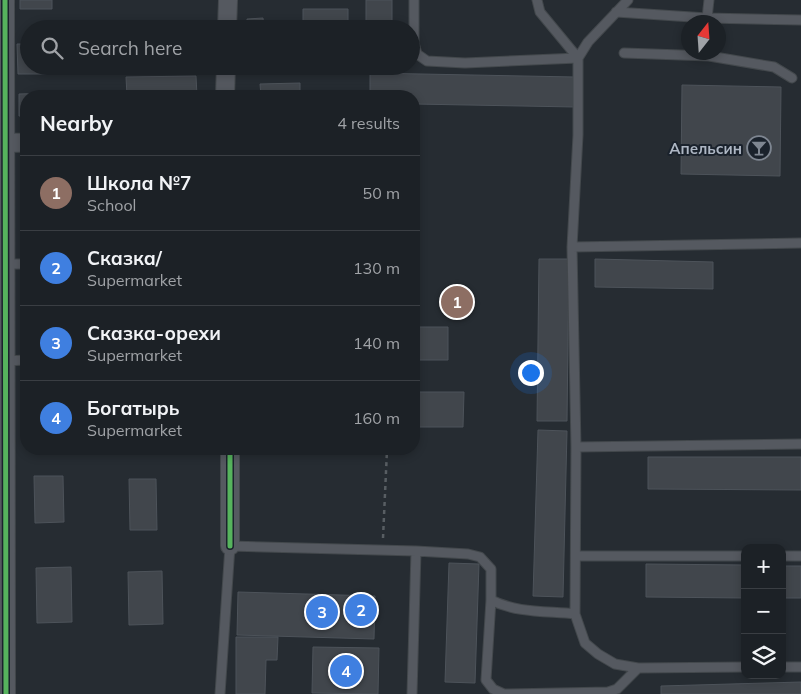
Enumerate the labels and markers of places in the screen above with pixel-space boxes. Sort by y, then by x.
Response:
bar icon: Апельсин [746,135,772,161]
place label: Апельсин [669,139,742,158]
pin: 1 [441,283,473,321]
pin: 2 [345,591,377,629]
pin: 3 [306,593,338,631]
pin: 4 [330,652,362,690]

